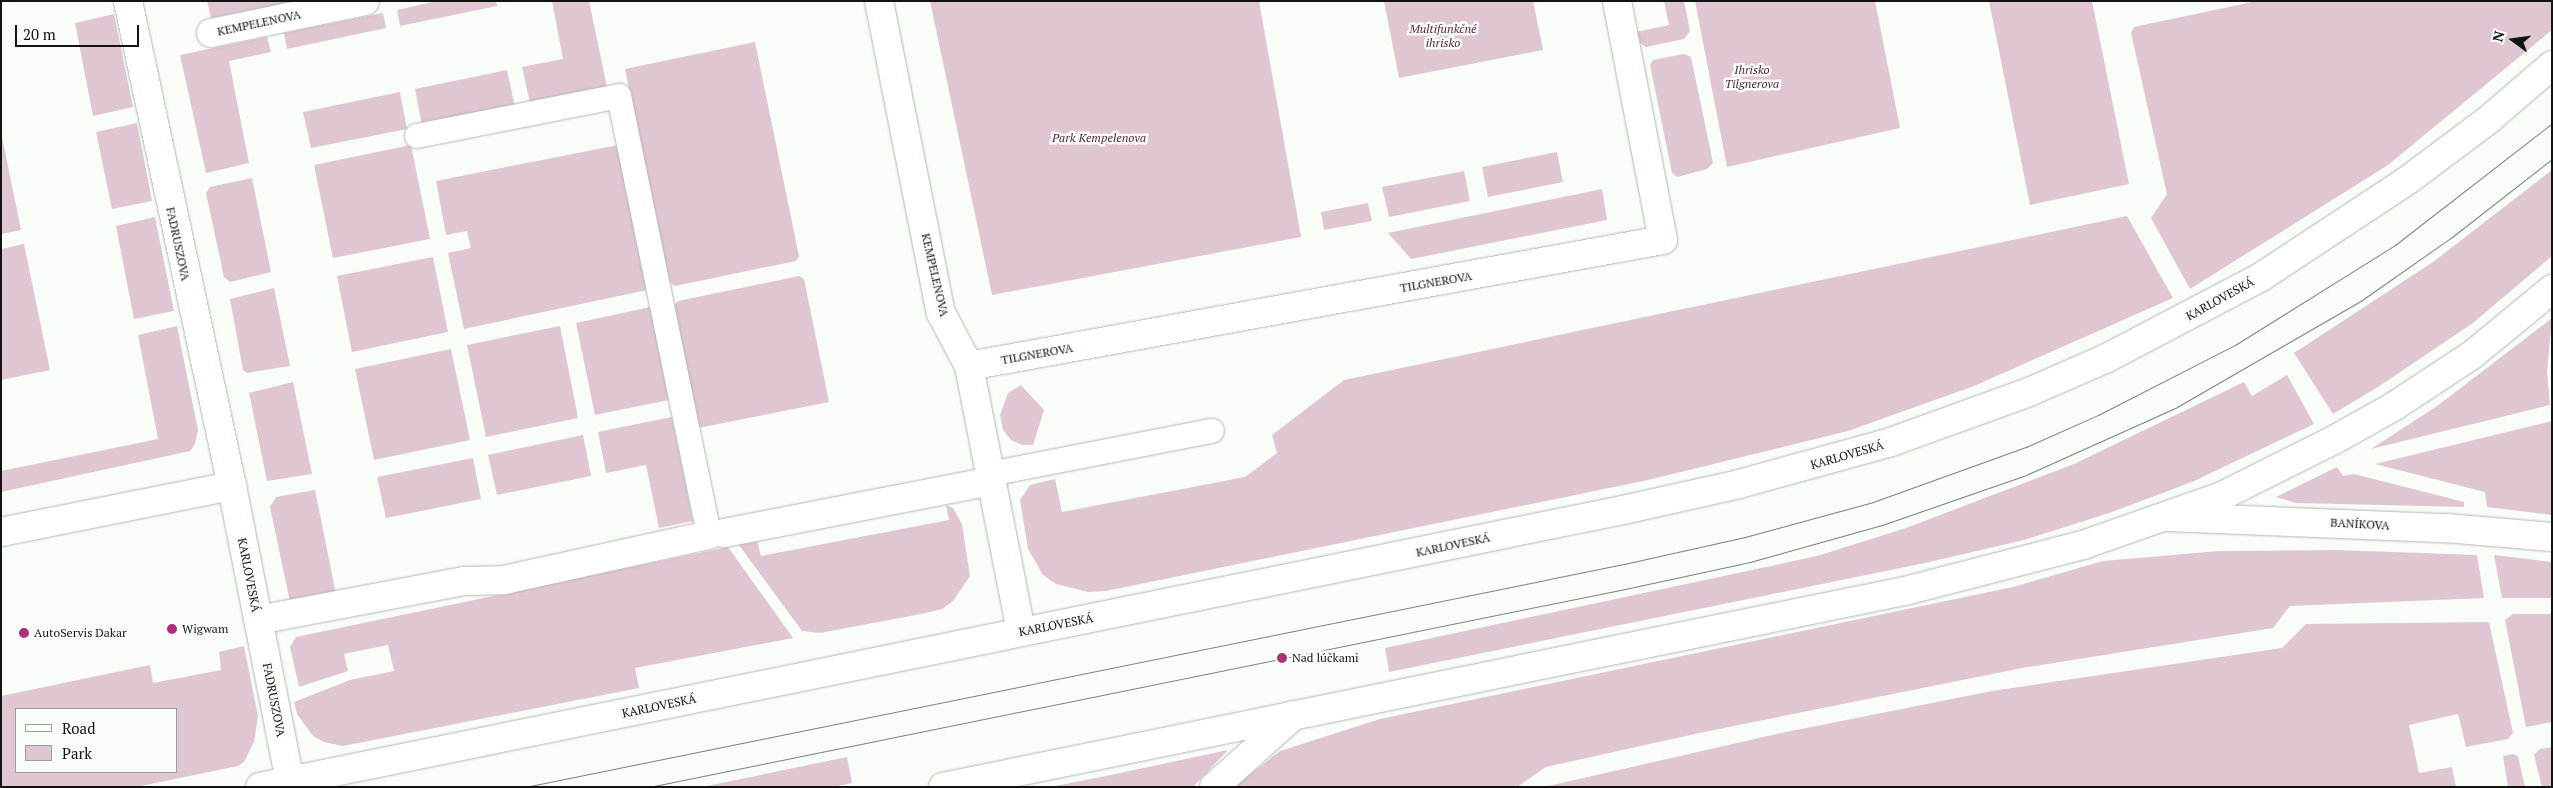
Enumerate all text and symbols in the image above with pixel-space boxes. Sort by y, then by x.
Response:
street label: KEMPELENOVA [216,7,302,39]
scale bar [18,15,141,47]
north arrow [2488,15,2538,65]
park label: Multifunkčné ihrisko [1409,22,1477,50]
text: 20 m [23,24,56,44]
text: N [2487,29,2508,44]
park label: Ihrisko Tilgnerova [1725,63,1779,91]
park label: Park Kempelenova [1052,131,1146,145]
street label: FADRUSZOVA [163,206,193,282]
street label: KEMPELENOVA [918,232,952,318]
street label: TILGNEROVA [1399,269,1473,295]
street label: KARLOVESKÁ [2184,274,2256,324]
street label: TILGNEROVA [1000,341,1074,367]
street label: KARLOVESKÁ [1809,438,1885,472]
street label: BANÍKOVA [2330,515,2390,533]
street label: KARLOVESKÁ [1415,530,1491,560]
street label: KARLOVESKÁ [235,537,263,613]
street label: KARLOVESKÁ [1018,611,1094,639]
place label: Wigwam [182,622,228,636]
marker: Wigwam [166,623,178,635]
place label: AutoServis Dakar [34,626,127,640]
marker: AutoServis Dakar [18,627,30,639]
place label: Nad lúčkami [1292,651,1359,665]
marker: Nad lúčkami [1276,652,1288,664]
street label: FADRUSZOVA [260,662,288,738]
street label: KARLOVESKÁ [621,691,697,721]
legend [15,708,178,773]
text: Road [62,718,95,738]
text: Park [62,743,92,763]

